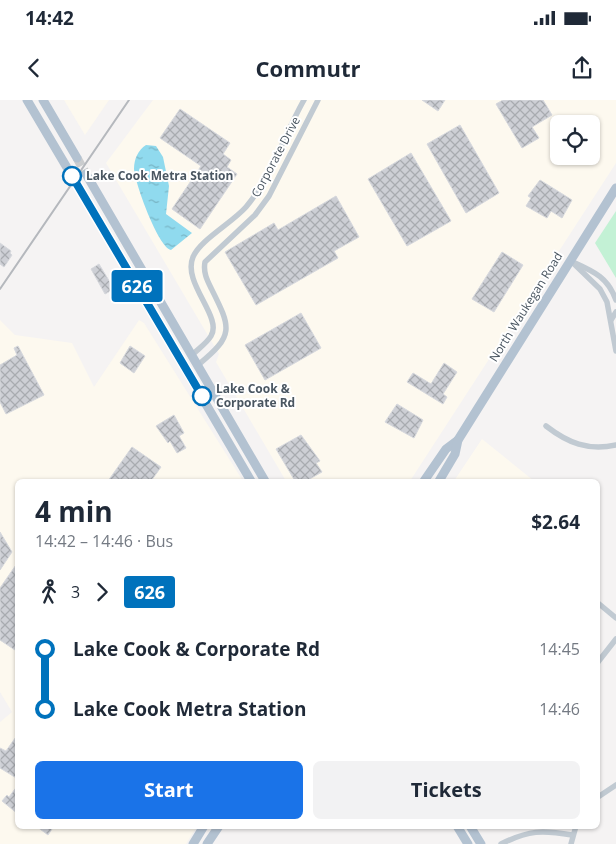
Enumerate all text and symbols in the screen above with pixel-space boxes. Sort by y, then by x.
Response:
text: 14:42 [25,5,74,31]
text: Commutr [256,53,360,83]
icon: back [20,54,48,82]
icon: share [568,54,596,82]
street label: Corporate Drive [247,113,304,200]
map controls [550,115,600,165]
button: locate [550,115,600,165]
marker: Lake Cook Metra Station [62,166,82,186]
place label: Lake Cook Metra Station [86,167,233,184]
street label: North Waukegan Road [485,249,566,365]
line badge: 626 [108,270,166,302]
text: 626 [122,274,152,298]
place label: Lake Cook & Corporate Rd [216,380,295,411]
marker: Lake Cook & Corporate Rd [192,386,212,406]
text: 4 min [35,492,113,530]
text: $2.64 [531,509,580,535]
text: 14:42 – 14:46 · Bus [35,530,173,552]
icon: walk [35,578,63,606]
icon: forward [88,578,116,606]
text: 626 [134,580,165,604]
text: 3 [71,581,80,603]
text: Lake Cook & Corporate Rd [73,636,320,662]
text: 14:45 [539,638,580,660]
text: Lake Cook Metra Station [73,696,306,722]
text: 14:46 [539,698,580,720]
button: Start [35,761,303,819]
button: Tickets [313,761,580,819]

